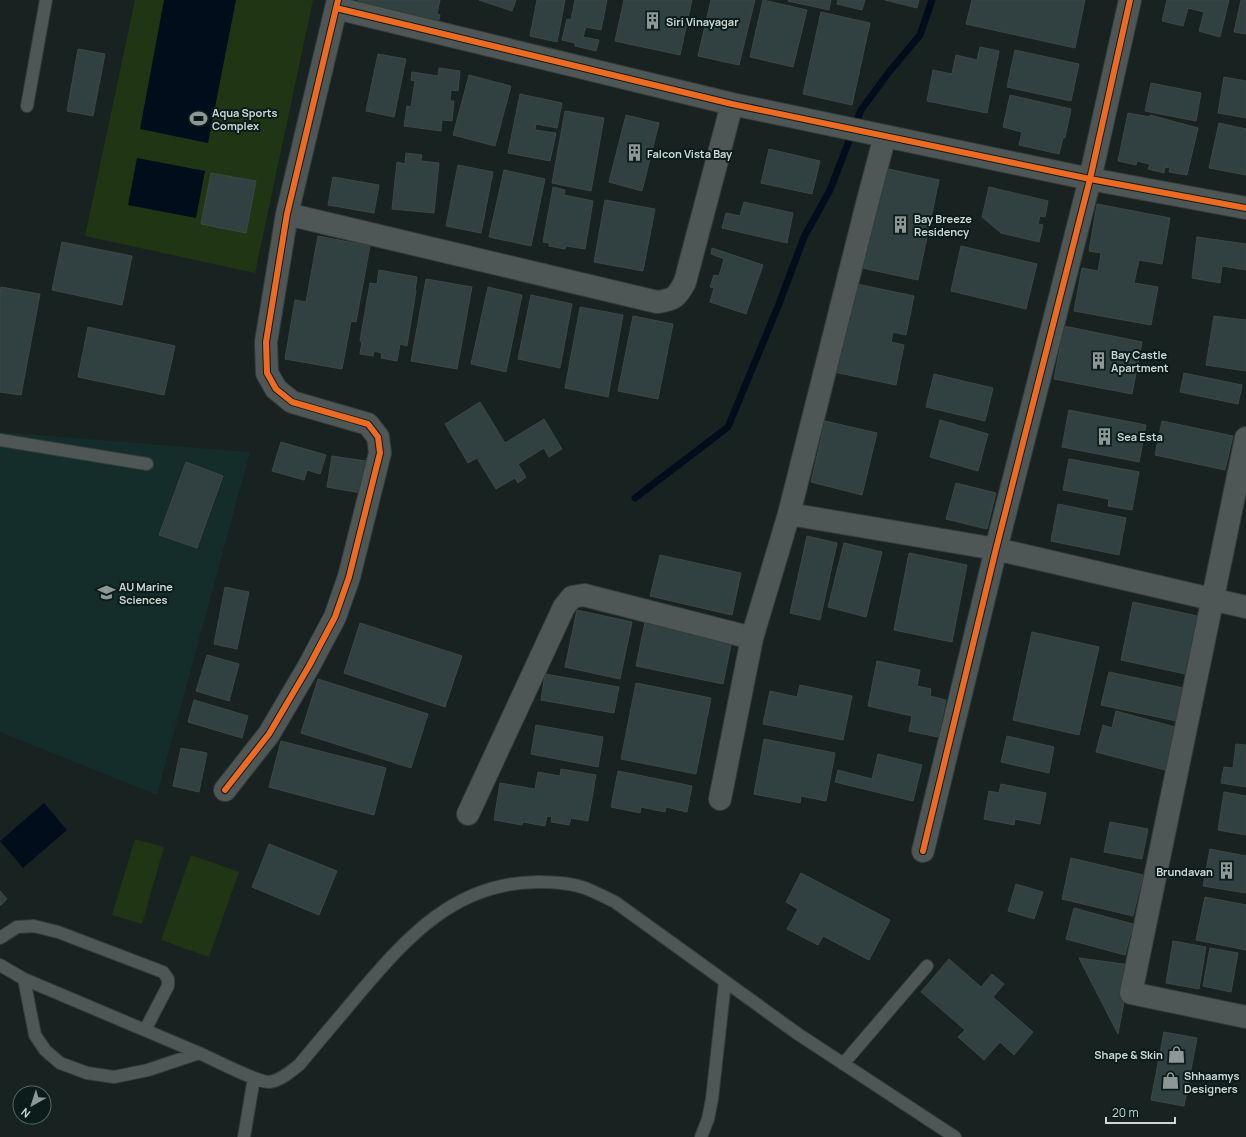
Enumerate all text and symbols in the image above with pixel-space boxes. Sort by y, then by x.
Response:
building icon: Siri Vinayagar [643,11,663,31]
place label: Siri Vinayagar [666,14,739,29]
place label: Aqua Sports Complex [212,105,278,133]
sports icon: Aqua Sports Complex [189,108,209,128]
building icon: Falcon Vista Bay [624,143,644,163]
place label: Falcon Vista Bay [647,146,733,161]
place label: Bay Breeze Residency [914,211,972,239]
building icon: Bay Breeze Residency [891,214,911,234]
place label: Bay Castle Apartment [1111,347,1169,375]
building icon: Bay Castle Apartment [1088,350,1108,370]
building icon: Sea Esta [1094,426,1114,446]
place label: Sea Esta [1117,429,1163,444]
place label: AU Marine Sciences [119,579,173,607]
school or university icon: AU Marine Sciences [96,582,116,602]
building icon: Brundavan [1216,861,1236,881]
place label: Brundavan [1156,864,1213,879]
shop icon: Shape & Skin [1166,1044,1186,1064]
place label: Shape & Skin [1094,1047,1163,1062]
place label: Shhaamys Designers [1184,1068,1239,1096]
shop icon: Shhaamys Designers [1161,1071,1181,1091]
north arrow [12,1085,52,1125]
scale bar [1106,1099,1175,1125]
text: 20 m [1112,1104,1139,1121]
text: N [18,1105,33,1121]

